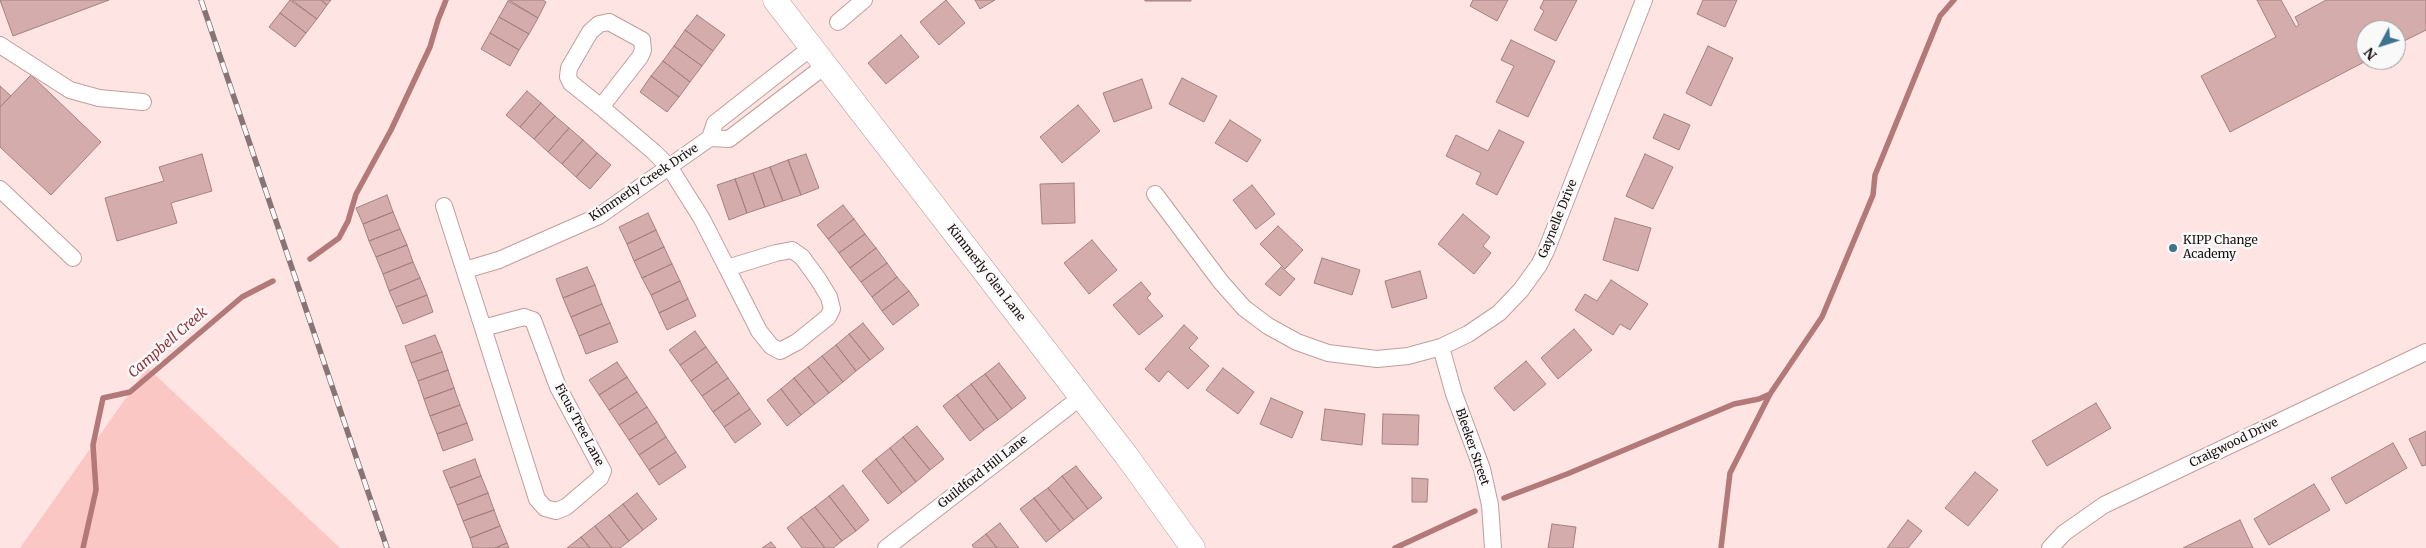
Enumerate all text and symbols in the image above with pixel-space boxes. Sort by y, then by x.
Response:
north arrow [2356,20,2406,70]
text: N [2360,44,2381,64]
street label: Kimmerly Creek Drive [587,141,701,225]
street label: Gaynelle Drive [1536,177,1580,261]
street label: Kimmerly Glen Lane [944,222,1028,324]
place label: KIPP Change Academy [2183,234,2258,262]
marker: KIPP Change Academy [2167,242,2179,254]
water label: Campbell Creek [125,304,211,382]
street label: Ficus Tree Lane [551,382,607,468]
street label: Bleeker Street [1452,407,1492,487]
street label: Craigwood Drive [2187,415,2281,471]
street label: Guildford Hill Lane [935,433,1031,511]

